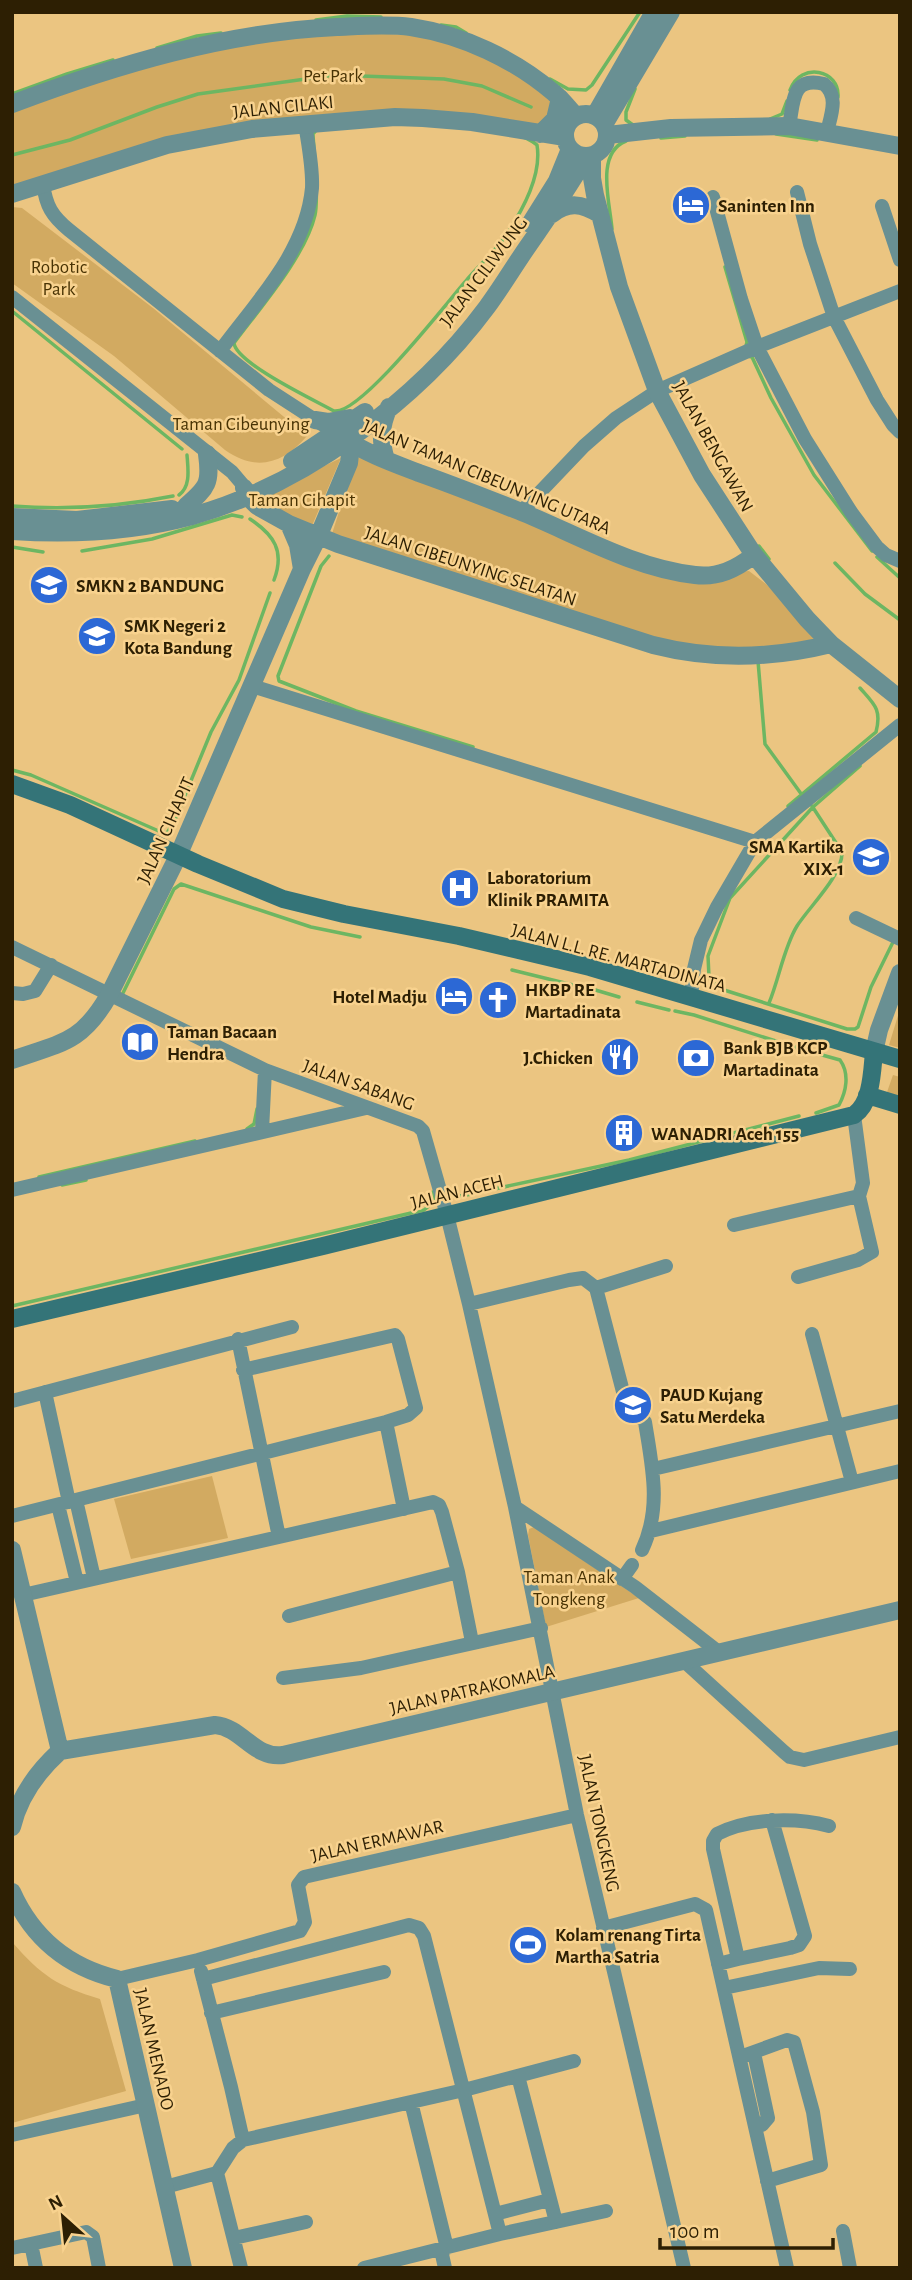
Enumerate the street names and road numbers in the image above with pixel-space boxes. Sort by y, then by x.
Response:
street label: JALAN CILAKI [232,93,334,122]
street label: JALAN CILIWUNG [437,213,532,331]
street label: JALAN BENGAWAN [669,378,756,515]
street label: JALAN TAMAN CIBEUNYING UTARA [360,416,613,538]
street label: JALAN CIBEUNYING SELATAN [362,523,579,610]
street label: JALAN CIHAPIT [134,774,198,887]
street label: JALAN L.L. RE. MARTADINATA [509,921,728,996]
street label: JALAN SABANG [300,1056,417,1114]
street label: JALAN ACEH [409,1172,506,1213]
street label: JALAN PATRAKOMALA [388,1662,557,1719]
street label: JALAN TONGKENG [575,1753,622,1894]
street label: JALAN ERMAWAR [309,1817,445,1866]
street label: JALAN MENADO [130,1987,177,2112]

